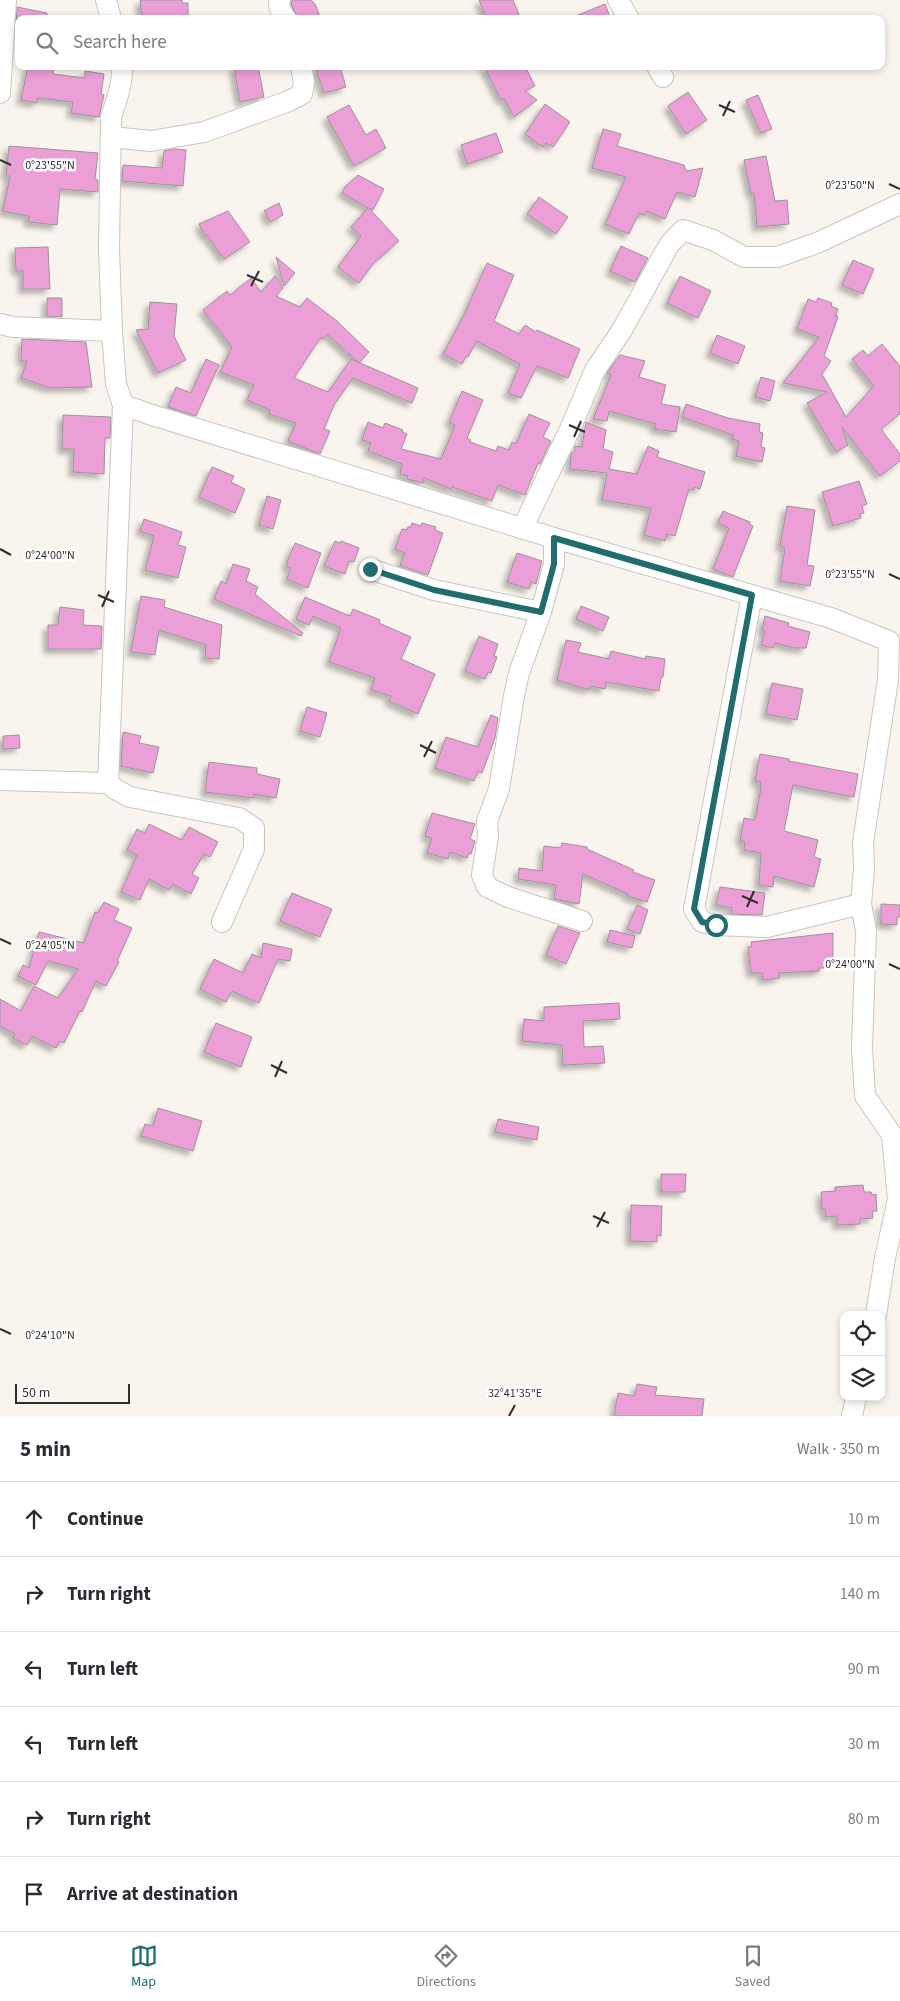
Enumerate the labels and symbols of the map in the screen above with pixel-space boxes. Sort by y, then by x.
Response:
text: 0°23'55"N [25,157,75,174]
text: 0°23'50"N [825,177,875,194]
text: 0°24'00"N [25,547,75,564]
route end [359,558,382,581]
text: 0°23'55"N [825,566,875,583]
route start [705,914,728,937]
text: 0°24'05"N [25,937,75,954]
text: 0°24'00"N [825,956,875,973]
text: 0°24'10"N [25,1327,75,1344]
scale bar [15,1381,130,1404]
text: 32°41'35"E [488,1385,542,1402]

